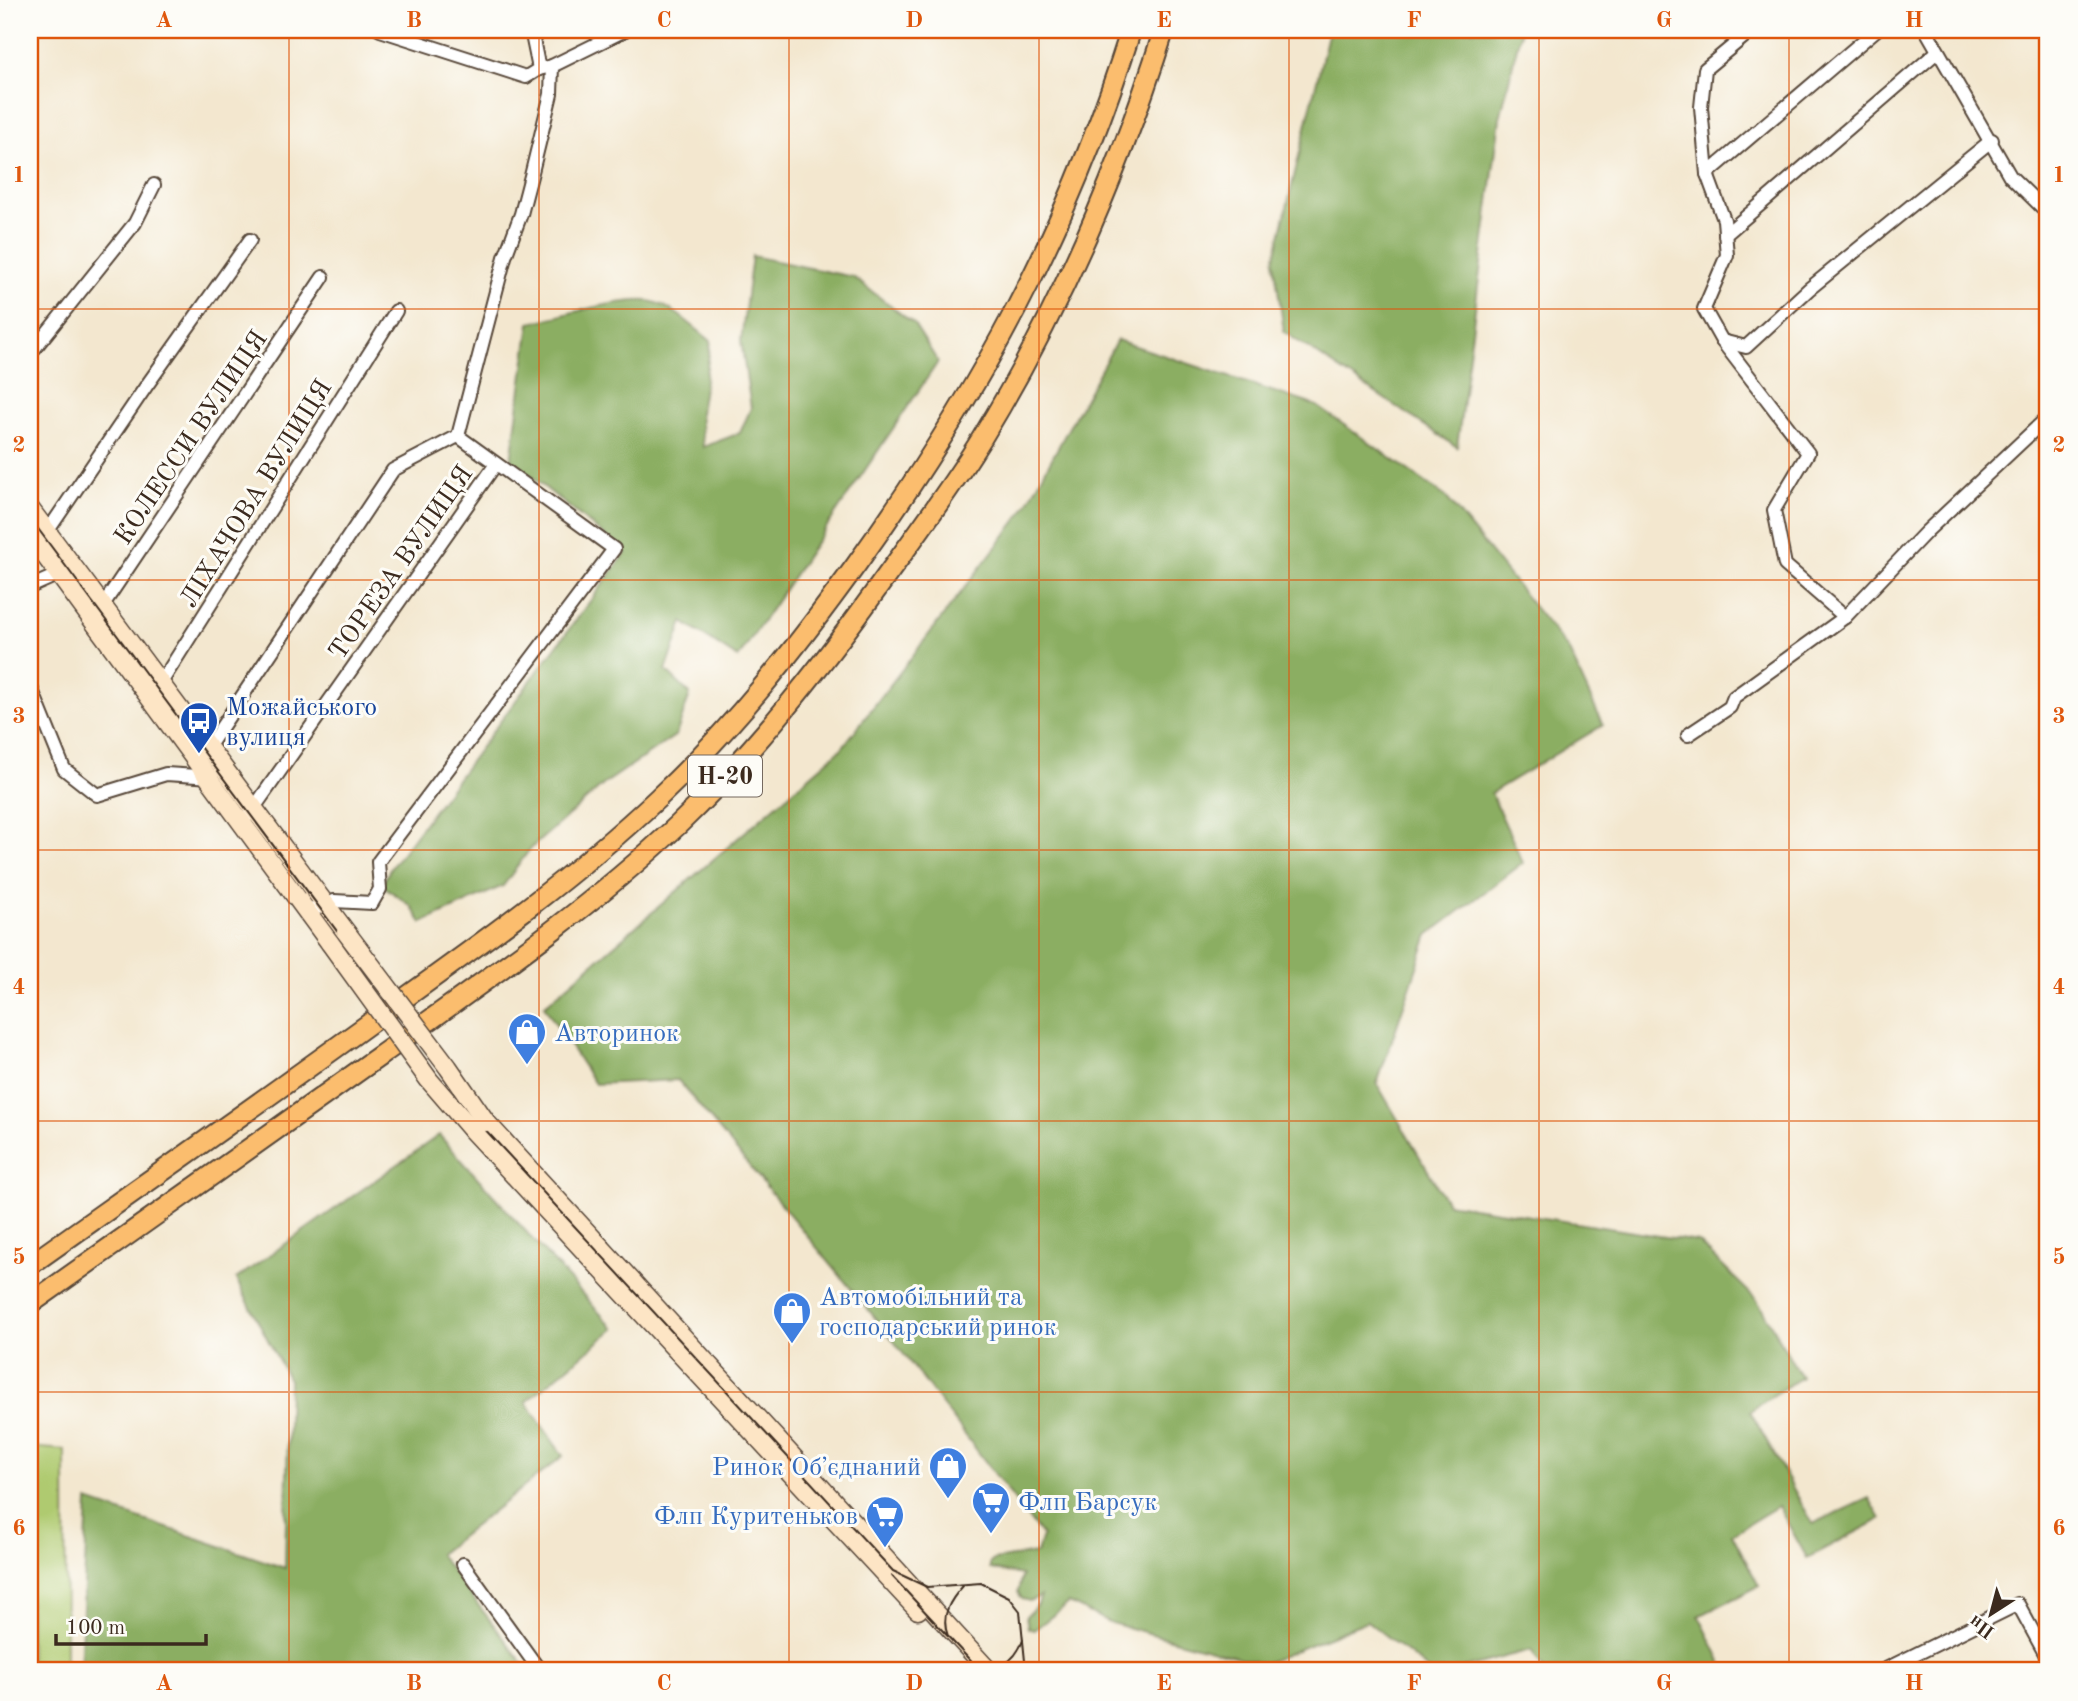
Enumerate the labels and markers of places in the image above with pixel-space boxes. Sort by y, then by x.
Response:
place label: Можайського вулиця [226,695,377,751]
bus stop icon: Можайського вулиця [178,700,220,755]
shop icon: Авторинок [506,1011,548,1066]
place label: Авторинок [554,1021,679,1047]
place label: Автомобільний та господарський ринок [819,1285,1057,1341]
shop icon: Автомобільний та господарський ринок [771,1290,813,1345]
shop icon: Ринок Обʼєднаний [927,1445,969,1500]
place label: Ринок Обʼєднаний [712,1455,921,1481]
supermarket icon: Флп Барсук [970,1480,1012,1535]
place label: Флп Барсук [1018,1490,1157,1516]
supermarket icon: Флп Куритеньков [864,1494,906,1549]
place label: Флп Куритеньков [654,1504,858,1530]

